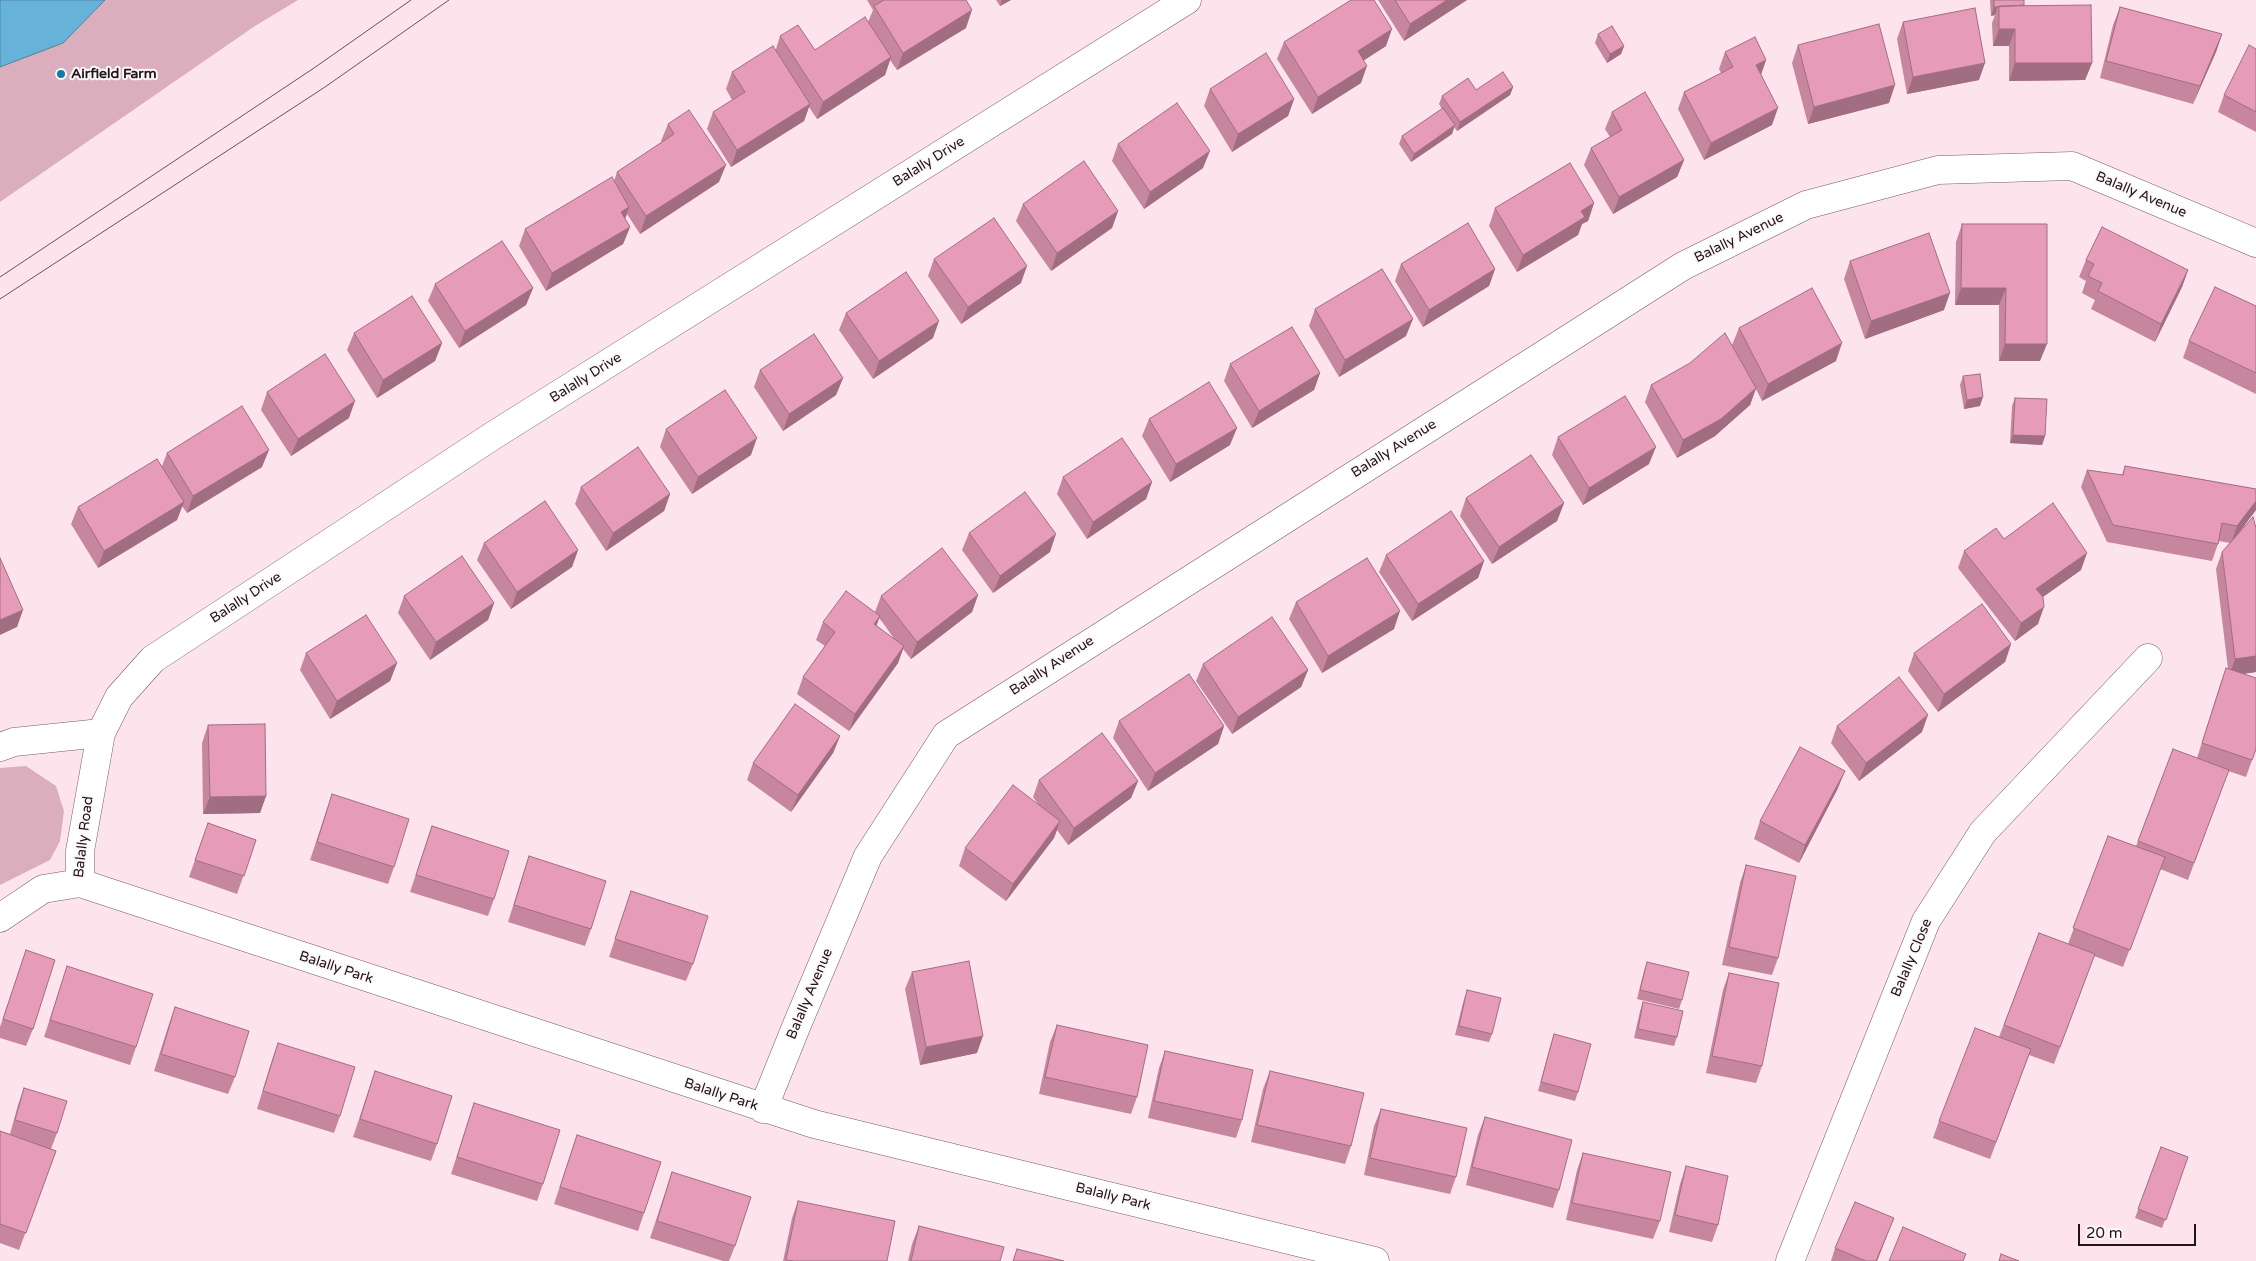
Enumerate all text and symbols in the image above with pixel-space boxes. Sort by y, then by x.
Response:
place label: Airfield Farm [71,66,157,82]
marker: Airfield Farm [55,68,67,80]
street label: Balally Drive [890,133,968,191]
street label: Balally Avenue [2093,168,2189,222]
street label: Balally Avenue [1692,209,1786,267]
street label: Balally Drive [547,349,625,407]
street label: Balally Avenue [1348,416,1440,482]
street label: Balally Drive [207,569,285,627]
street label: Balally Avenue [1007,632,1097,700]
street label: Balally Road [71,795,97,879]
street label: Balally Close [1888,916,1936,1000]
street label: Balally Avenue [783,946,837,1042]
street label: Balally Park [297,948,375,988]
street label: Balally Park [682,1075,760,1115]
street label: Balally Park [1074,1180,1152,1214]
scale bar [2081,1214,2198,1246]
text: 20 m [2086,1224,2123,1242]

